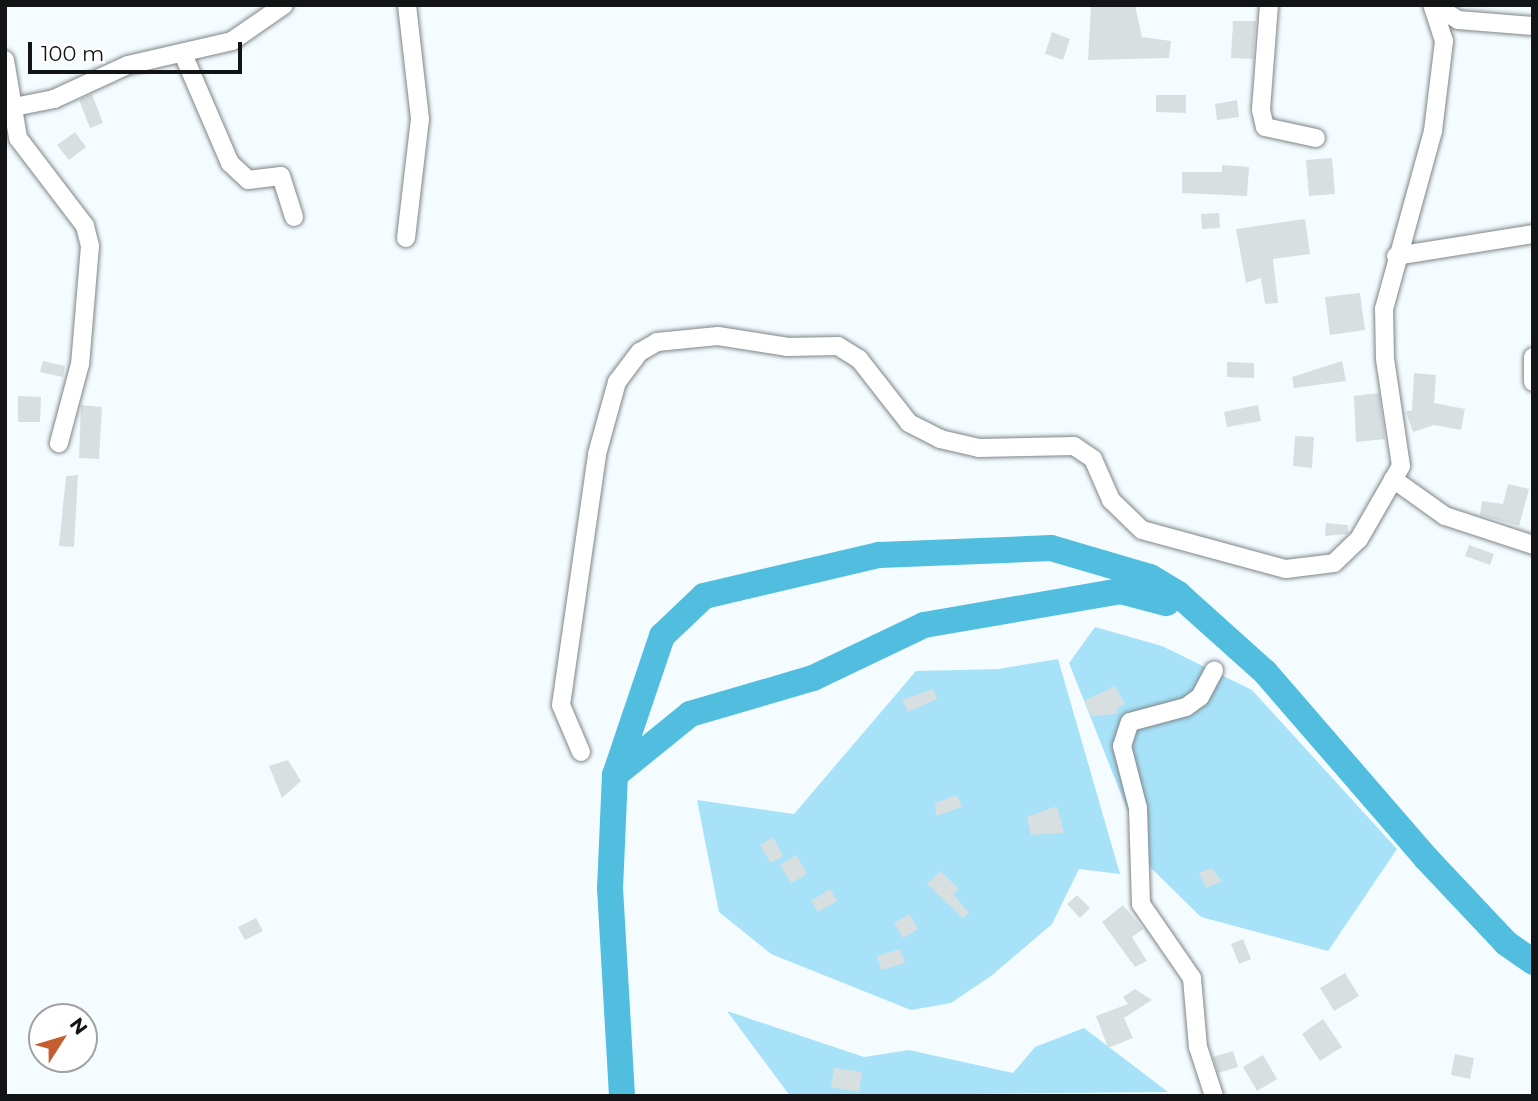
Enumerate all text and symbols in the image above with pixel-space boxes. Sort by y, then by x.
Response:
scale bar [32,28,245,72]
text: 100 m [41,41,104,66]
north arrow [28,1003,98,1073]
text: N [65,1013,92,1039]

